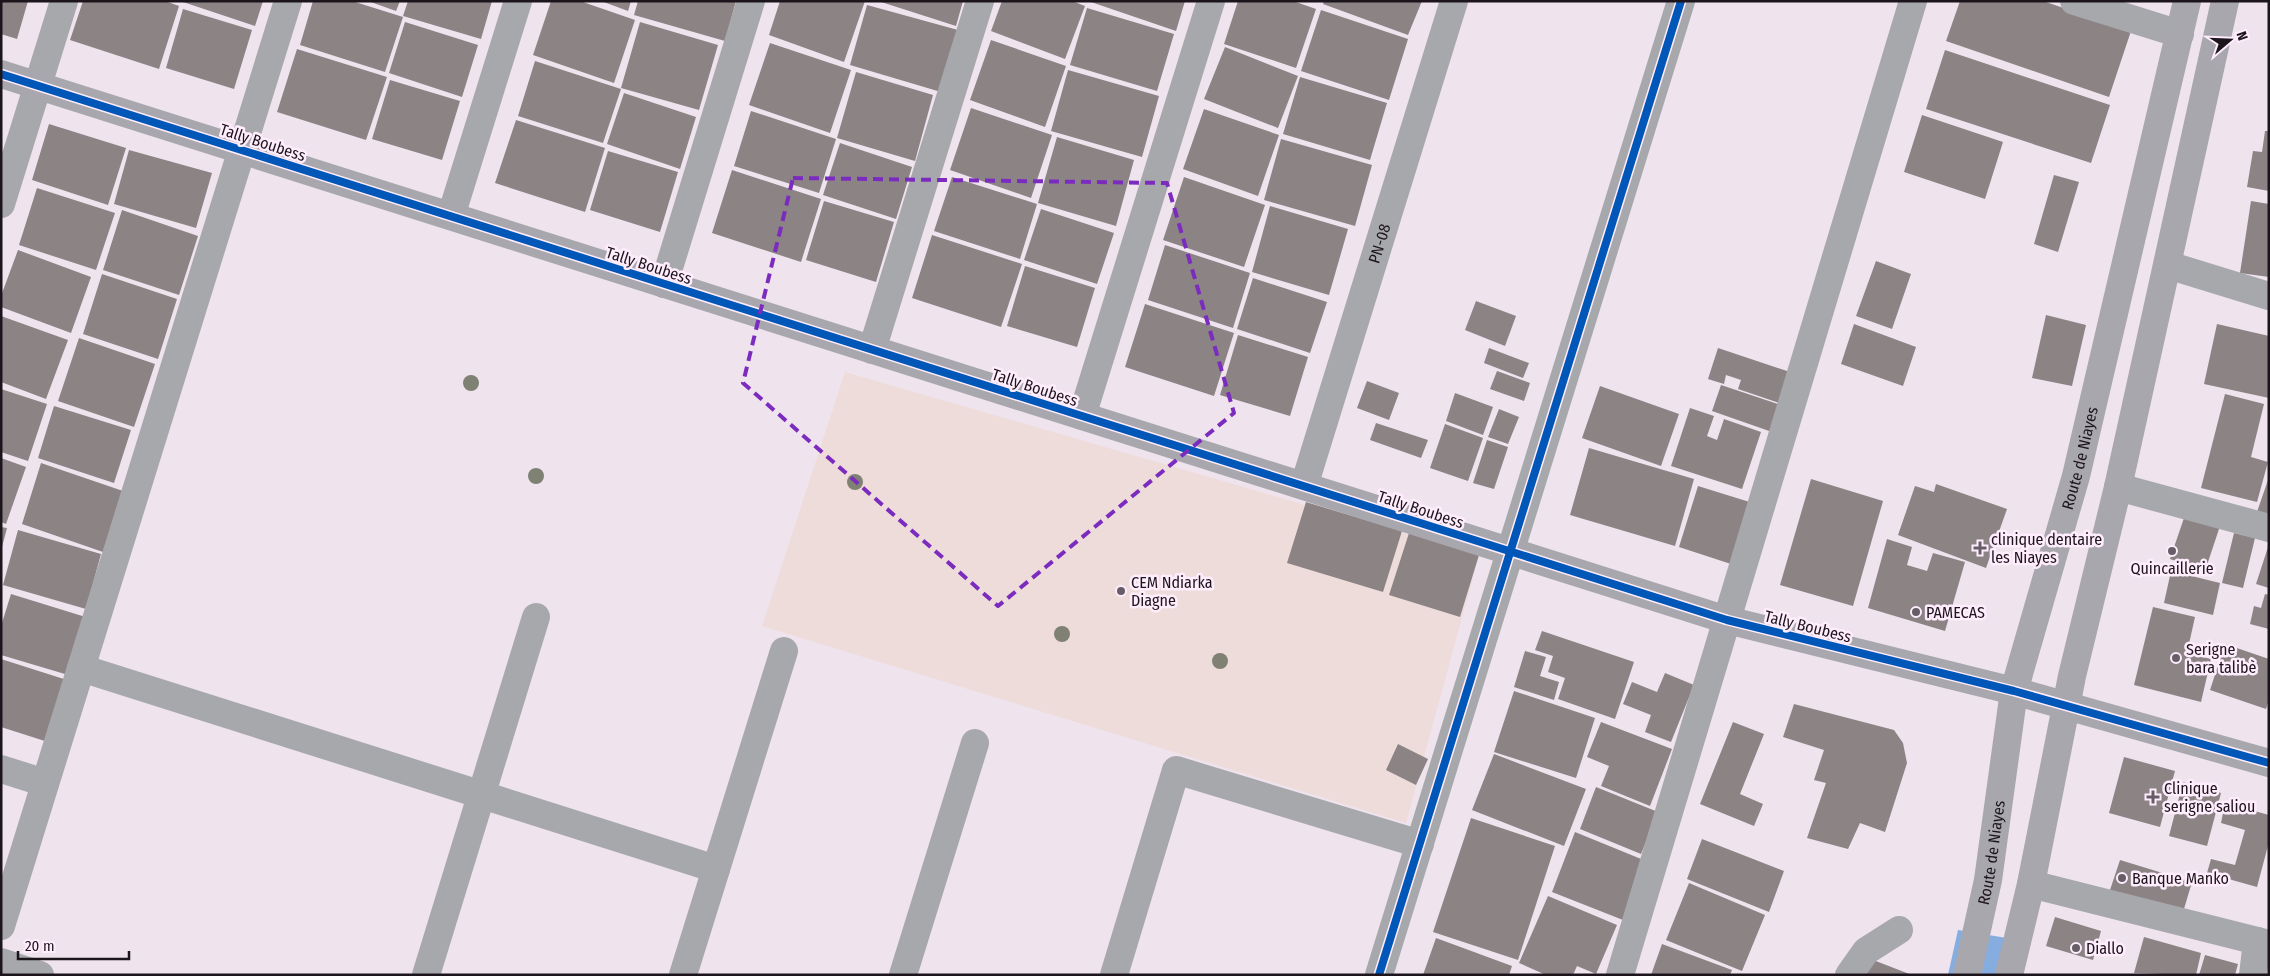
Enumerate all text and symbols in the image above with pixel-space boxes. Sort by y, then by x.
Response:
north arrow [2205,15,2255,65]
text: N [2232,29,2251,43]
street label: Tally Boubess [218,120,308,165]
street label: PN-08 [1364,221,1395,266]
street label: Tally Boubess [604,243,694,288]
street label: Tally Boubess [990,365,1080,410]
street label: Route de Niayes [2058,405,2102,512]
street label: Tally Boubess [1376,487,1466,532]
place label: clinique dentaire les Niayes [1991,530,2102,567]
marker: clinique dentaire les Niayes [1973,541,1987,555]
marker: Quincaillerie [2166,545,2178,557]
place label: Quincaillerie [2130,559,2214,578]
place label: CEM Ndiarka Diagne [1131,573,1213,610]
marker: CEM Ndiarka Diagne [1115,585,1127,597]
place label: PAMECAS [1926,603,1985,622]
marker: PAMECAS [1910,606,1922,618]
street label: Tally Boubess [1762,607,1853,646]
place label: Serigne bara talibè [2186,640,2256,677]
marker: Serigne bara talibè [2170,652,2182,664]
place label: Clinique serigne saliou [2164,779,2255,816]
marker: Clinique serigne saliou [2146,790,2160,804]
street label: Route de Niayes [1974,799,2009,907]
place label: Banque Manko [2132,869,2229,888]
marker: Banque Manko [2116,872,2128,884]
scale bar [18,928,129,960]
text: 20 m [25,937,55,955]
place label: Diallo [2086,939,2124,958]
marker: Diallo [2070,942,2082,954]

